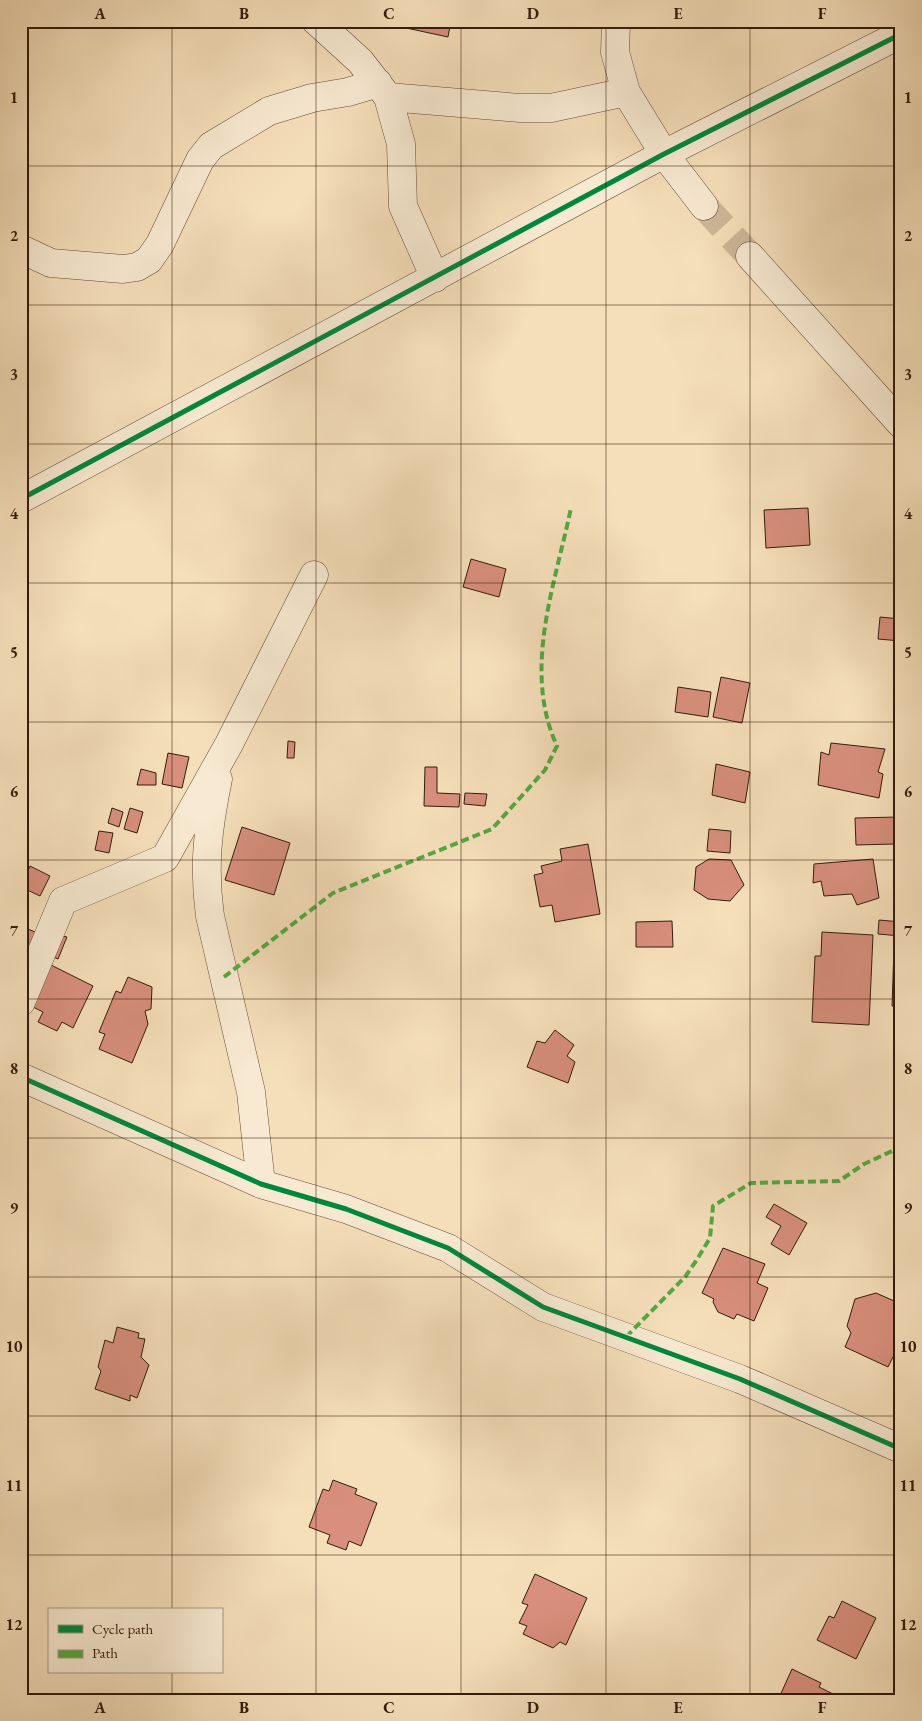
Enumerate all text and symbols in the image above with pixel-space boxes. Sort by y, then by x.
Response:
text: A [93,3,106,24]
text: B [239,3,249,24]
text: C [383,3,395,24]
text: D [527,3,539,24]
text: E [673,3,683,24]
text: F [818,3,827,24]
text: 1 [10,87,18,108]
text: 1 [904,87,912,108]
text: 2 [10,225,19,246]
text: 2 [904,225,913,246]
text: 3 [10,364,18,385]
text: 3 [904,364,912,385]
text: 4 [10,503,19,524]
text: 4 [904,503,913,524]
text: 5 [10,642,18,663]
text: 5 [904,642,912,663]
text: 6 [10,781,19,802]
text: 6 [904,781,913,802]
text: 7 [10,920,19,941]
text: 7 [904,920,913,941]
text: 8 [10,1058,18,1079]
text: 8 [904,1058,912,1079]
text: 9 [10,1197,19,1218]
text: 9 [904,1197,913,1218]
text: 10 [6,1336,23,1357]
text: 10 [900,1336,917,1357]
text: 11 [6,1475,22,1496]
text: 11 [900,1475,916,1496]
legend [48,1608,222,1674]
text: 12 [6,1614,23,1635]
text: 12 [900,1614,917,1635]
text: Cycle path [92,1619,154,1638]
text: Path [92,1643,118,1662]
text: A [93,1697,106,1718]
text: B [239,1697,249,1718]
text: C [383,1697,395,1718]
text: D [527,1697,539,1718]
text: E [673,1697,683,1718]
text: F [818,1697,827,1718]

